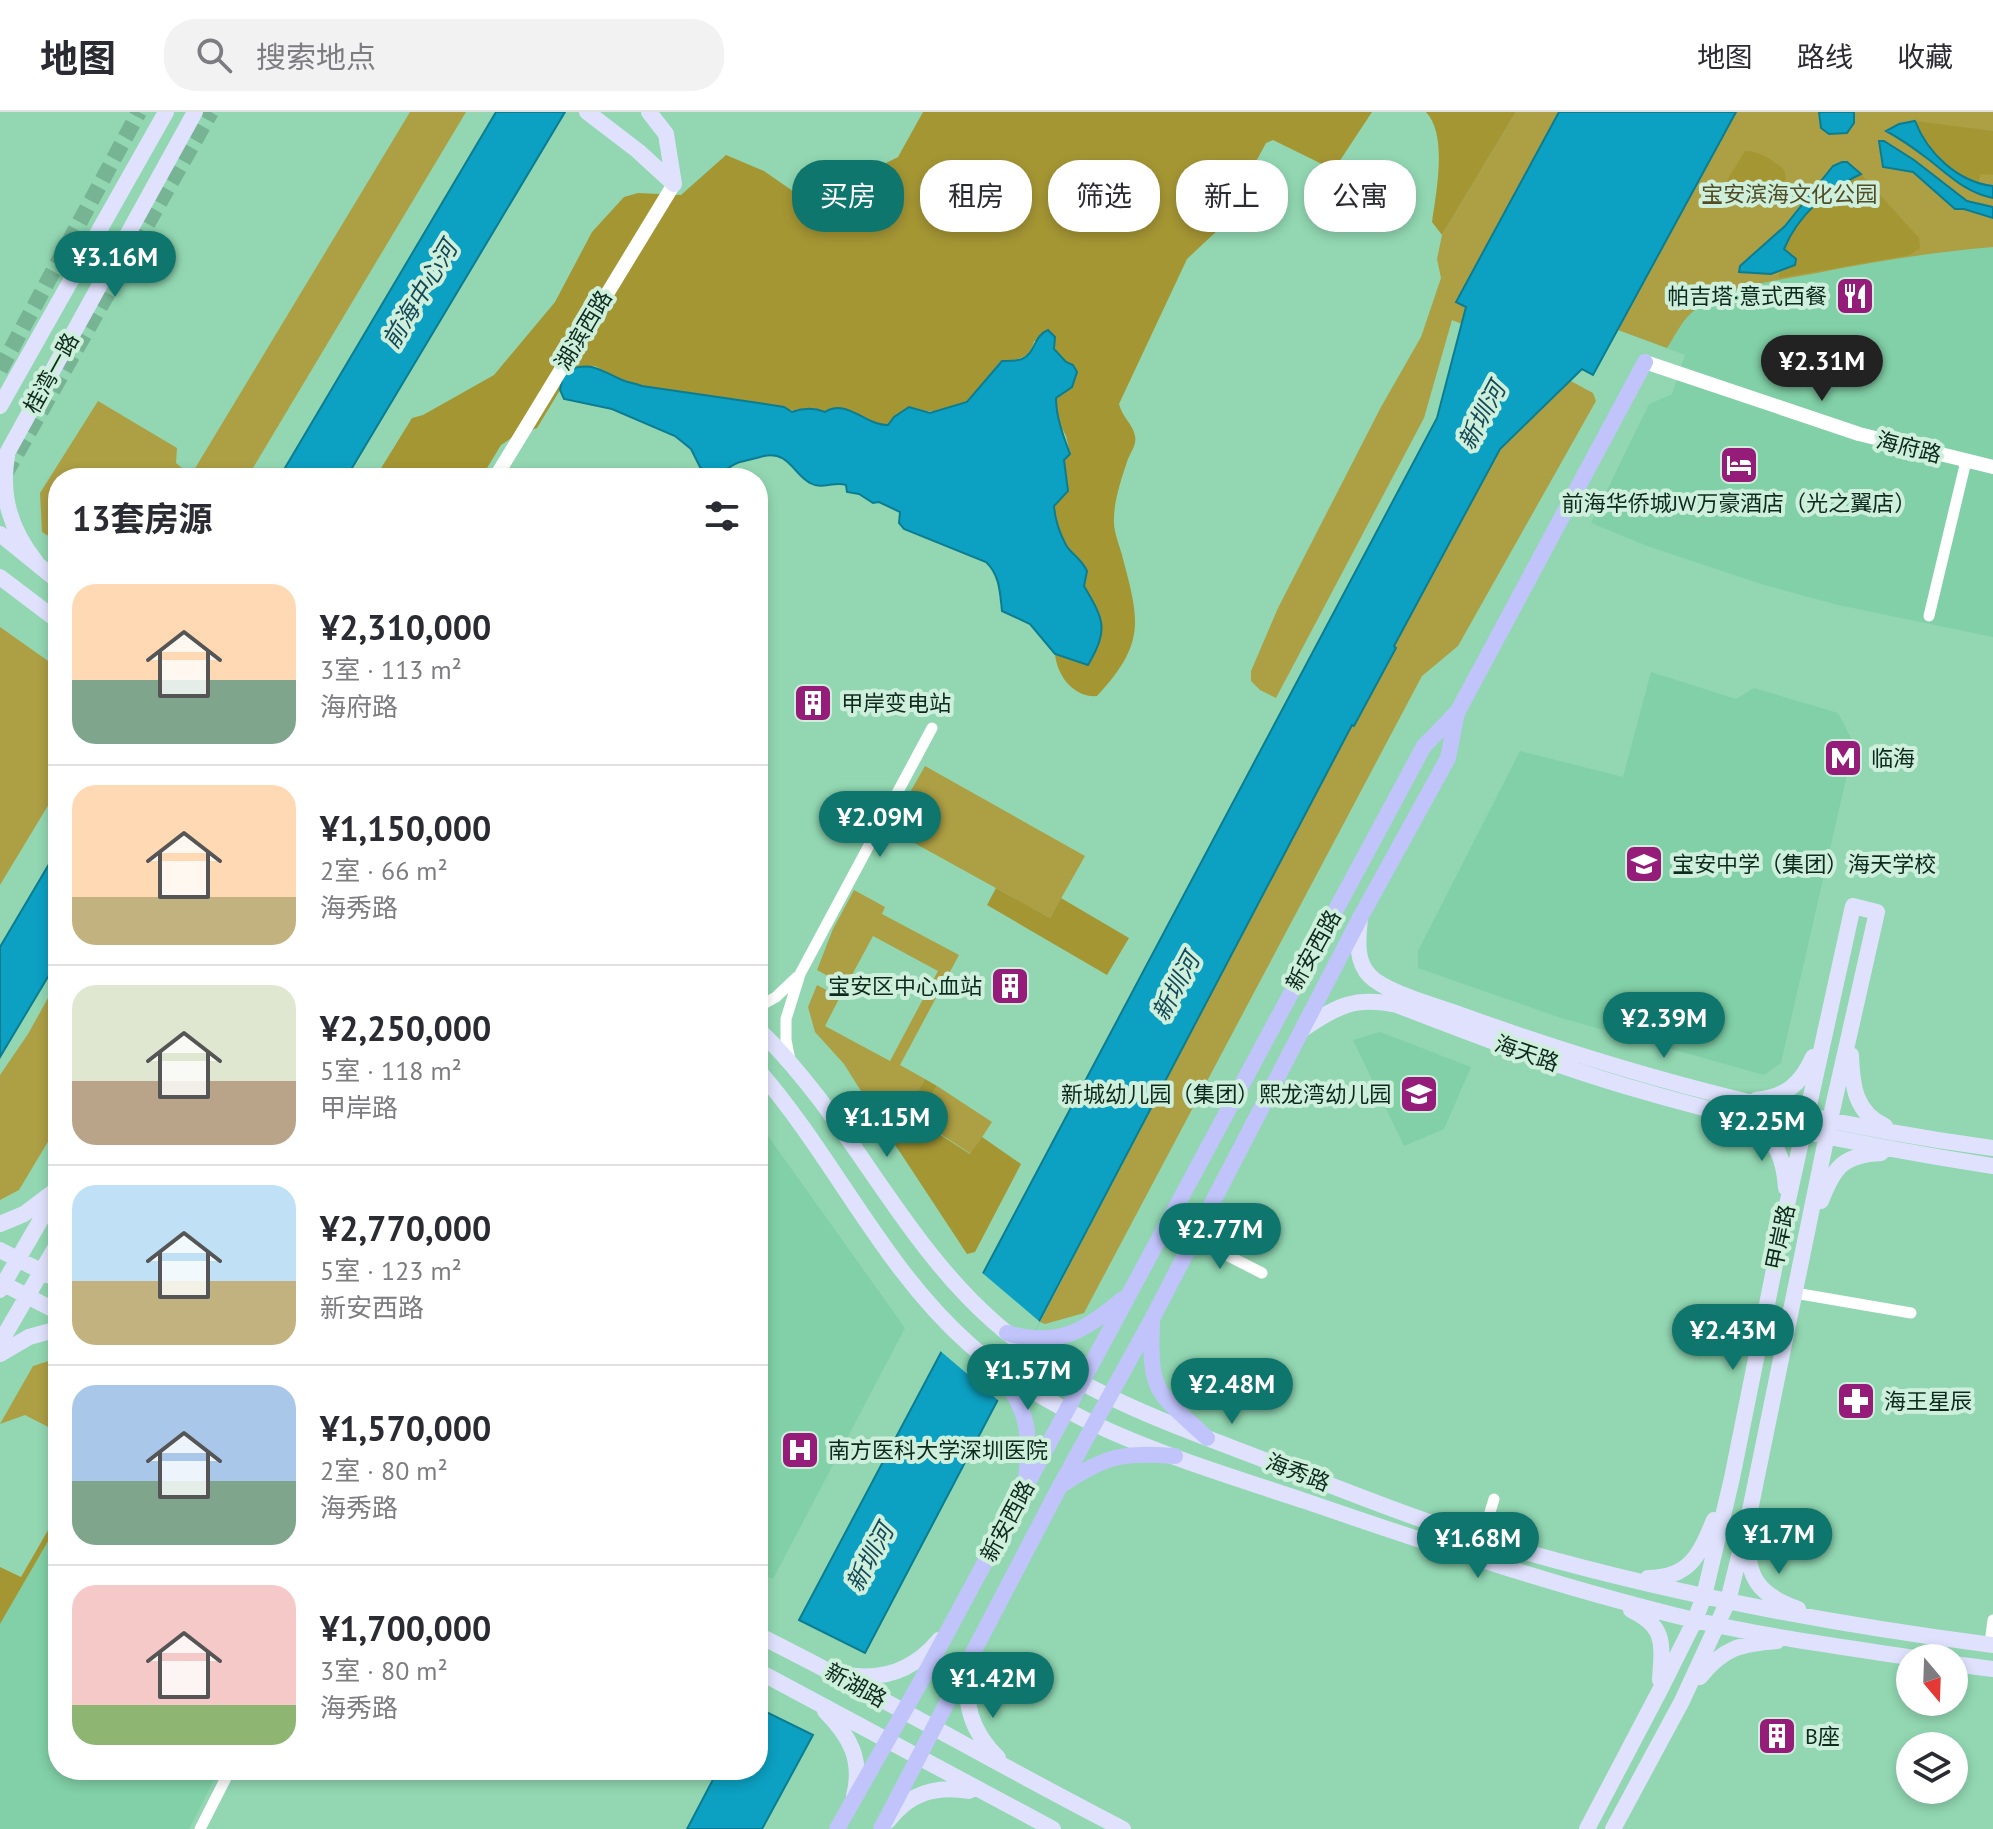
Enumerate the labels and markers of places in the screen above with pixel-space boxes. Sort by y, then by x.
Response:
pin: ¥3.16M [50,231,180,299]
restaurant icon: 帕吉塔·意式西餐 [1834,275,1876,317]
place label: 帕吉塔·意式西餐 [1667,282,1827,310]
pin: ¥2.31M [1757,335,1887,403]
hotel icon: 前海华侨城JW万豪酒店（光之翼店） [1718,444,1760,486]
place label: 前海华侨城JW万豪酒店（光之翼店） [1562,489,1916,517]
building icon: 甲岸变电站 [792,682,834,724]
place label: 甲岸变电站 [841,689,951,717]
metro station icon: 临海 [1822,737,1864,779]
place label: 临海 [1871,744,1915,772]
pin: ¥2.09M [815,791,945,859]
school or university icon: 宝安中学（集团）海天学校 [1623,843,1665,885]
place label: 宝安中学（集团）海天学校 [1672,850,1936,878]
building icon: 宝安区中心血站 [989,965,1031,1007]
place label: 宝安区中心血站 [828,972,982,1000]
pin: ¥2.39M [1599,992,1729,1060]
school or university icon: 新城幼儿园（集团）熙龙湾幼儿园 [1398,1073,1440,1115]
place label: 新城幼儿园（集团）熙龙湾幼儿园 [1061,1080,1391,1108]
pin: ¥1.15M [822,1091,952,1159]
pin: ¥2.25M [1697,1095,1827,1163]
pin: ¥2.77M [1155,1203,1285,1271]
pin: ¥2.43M [1668,1304,1798,1372]
pin: ¥1.57M [963,1344,1093,1412]
pin: ¥2.48M [1167,1358,1297,1426]
pharmacy icon: 海王星辰 [1835,1380,1877,1422]
place label: 海王星辰 [1884,1387,1972,1415]
hospital icon: 南方医科大学深圳医院 [779,1429,821,1471]
place label: 南方医科大学深圳医院 [828,1436,1048,1464]
pin: ¥1.7M [1723,1508,1835,1576]
pin: ¥1.68M [1413,1512,1543,1580]
pin: ¥1.42M [928,1652,1058,1720]
building icon: B座 [1756,1715,1798,1757]
place label: B座 [1805,1722,1840,1750]

